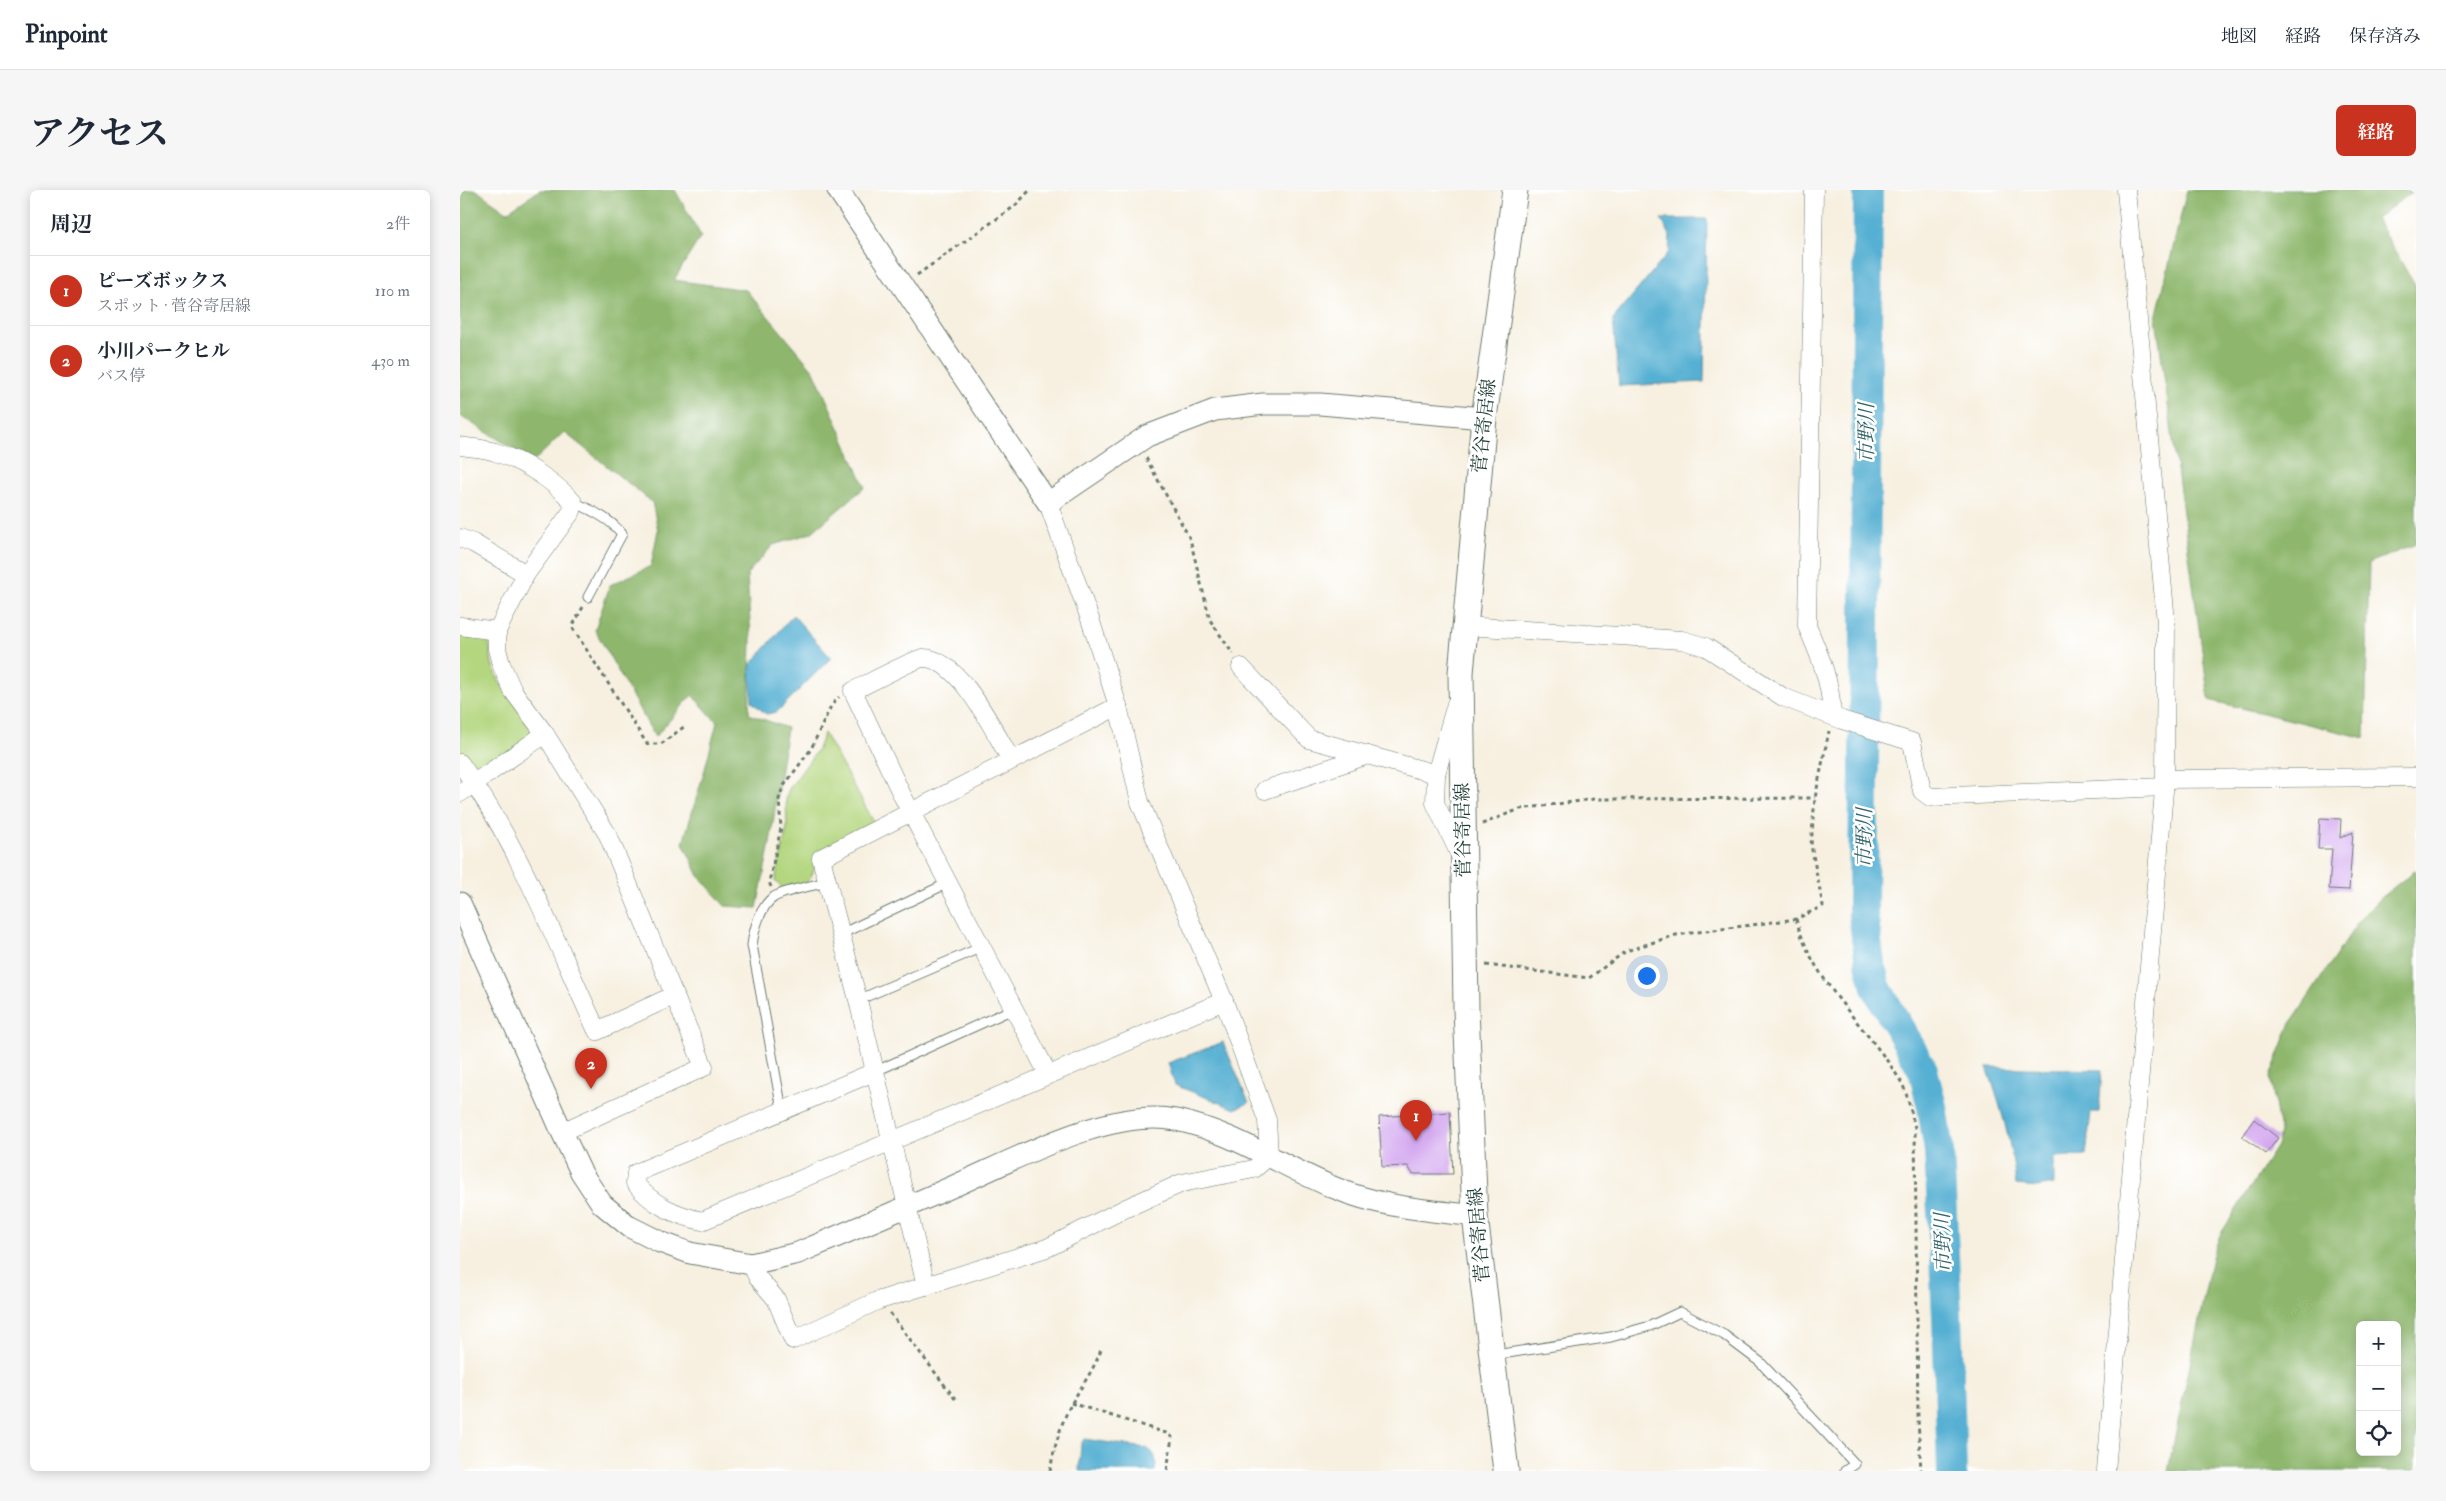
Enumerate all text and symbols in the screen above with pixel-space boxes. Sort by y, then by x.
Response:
text: Pinpoint [25,19,108,50]
text: 地図 [2221,25,2257,48]
text: 経路 [2285,25,2321,48]
text: 保存済み [2349,25,2421,48]
button: 経路 [2336,105,2416,156]
text: アクセス [30,112,169,156]
text: 周辺 [50,211,92,238]
text: 2件 [386,214,410,234]
text: ピーズボックス [97,269,228,293]
text: 1 [63,281,69,301]
text: 110 m [375,281,410,301]
text: スポット · 菅谷寄居線 [97,296,251,316]
text: 小川パークヒル [97,339,230,363]
text: 2 [62,351,70,371]
text: 430 m [371,351,410,371]
text: バス停 [97,366,145,386]
street label: 菅谷寄居線 [1467,377,1501,475]
water label: 市野川 [1854,401,1879,463]
street label: 菅谷寄居線 [1450,782,1476,878]
water label: 市野川 [1852,806,1877,868]
your location [1634,963,1660,989]
pin: 2 [575,1048,607,1089]
pin: 1 [1400,1100,1432,1141]
street label: 菅谷寄居線 [1463,1187,1495,1283]
water label: 市野川 [1929,1211,1957,1273]
map controls [2356,1321,2401,1456]
button: + [2356,1321,2401,1366]
button: − [2356,1366,2401,1411]
button: locate [2356,1411,2401,1456]

